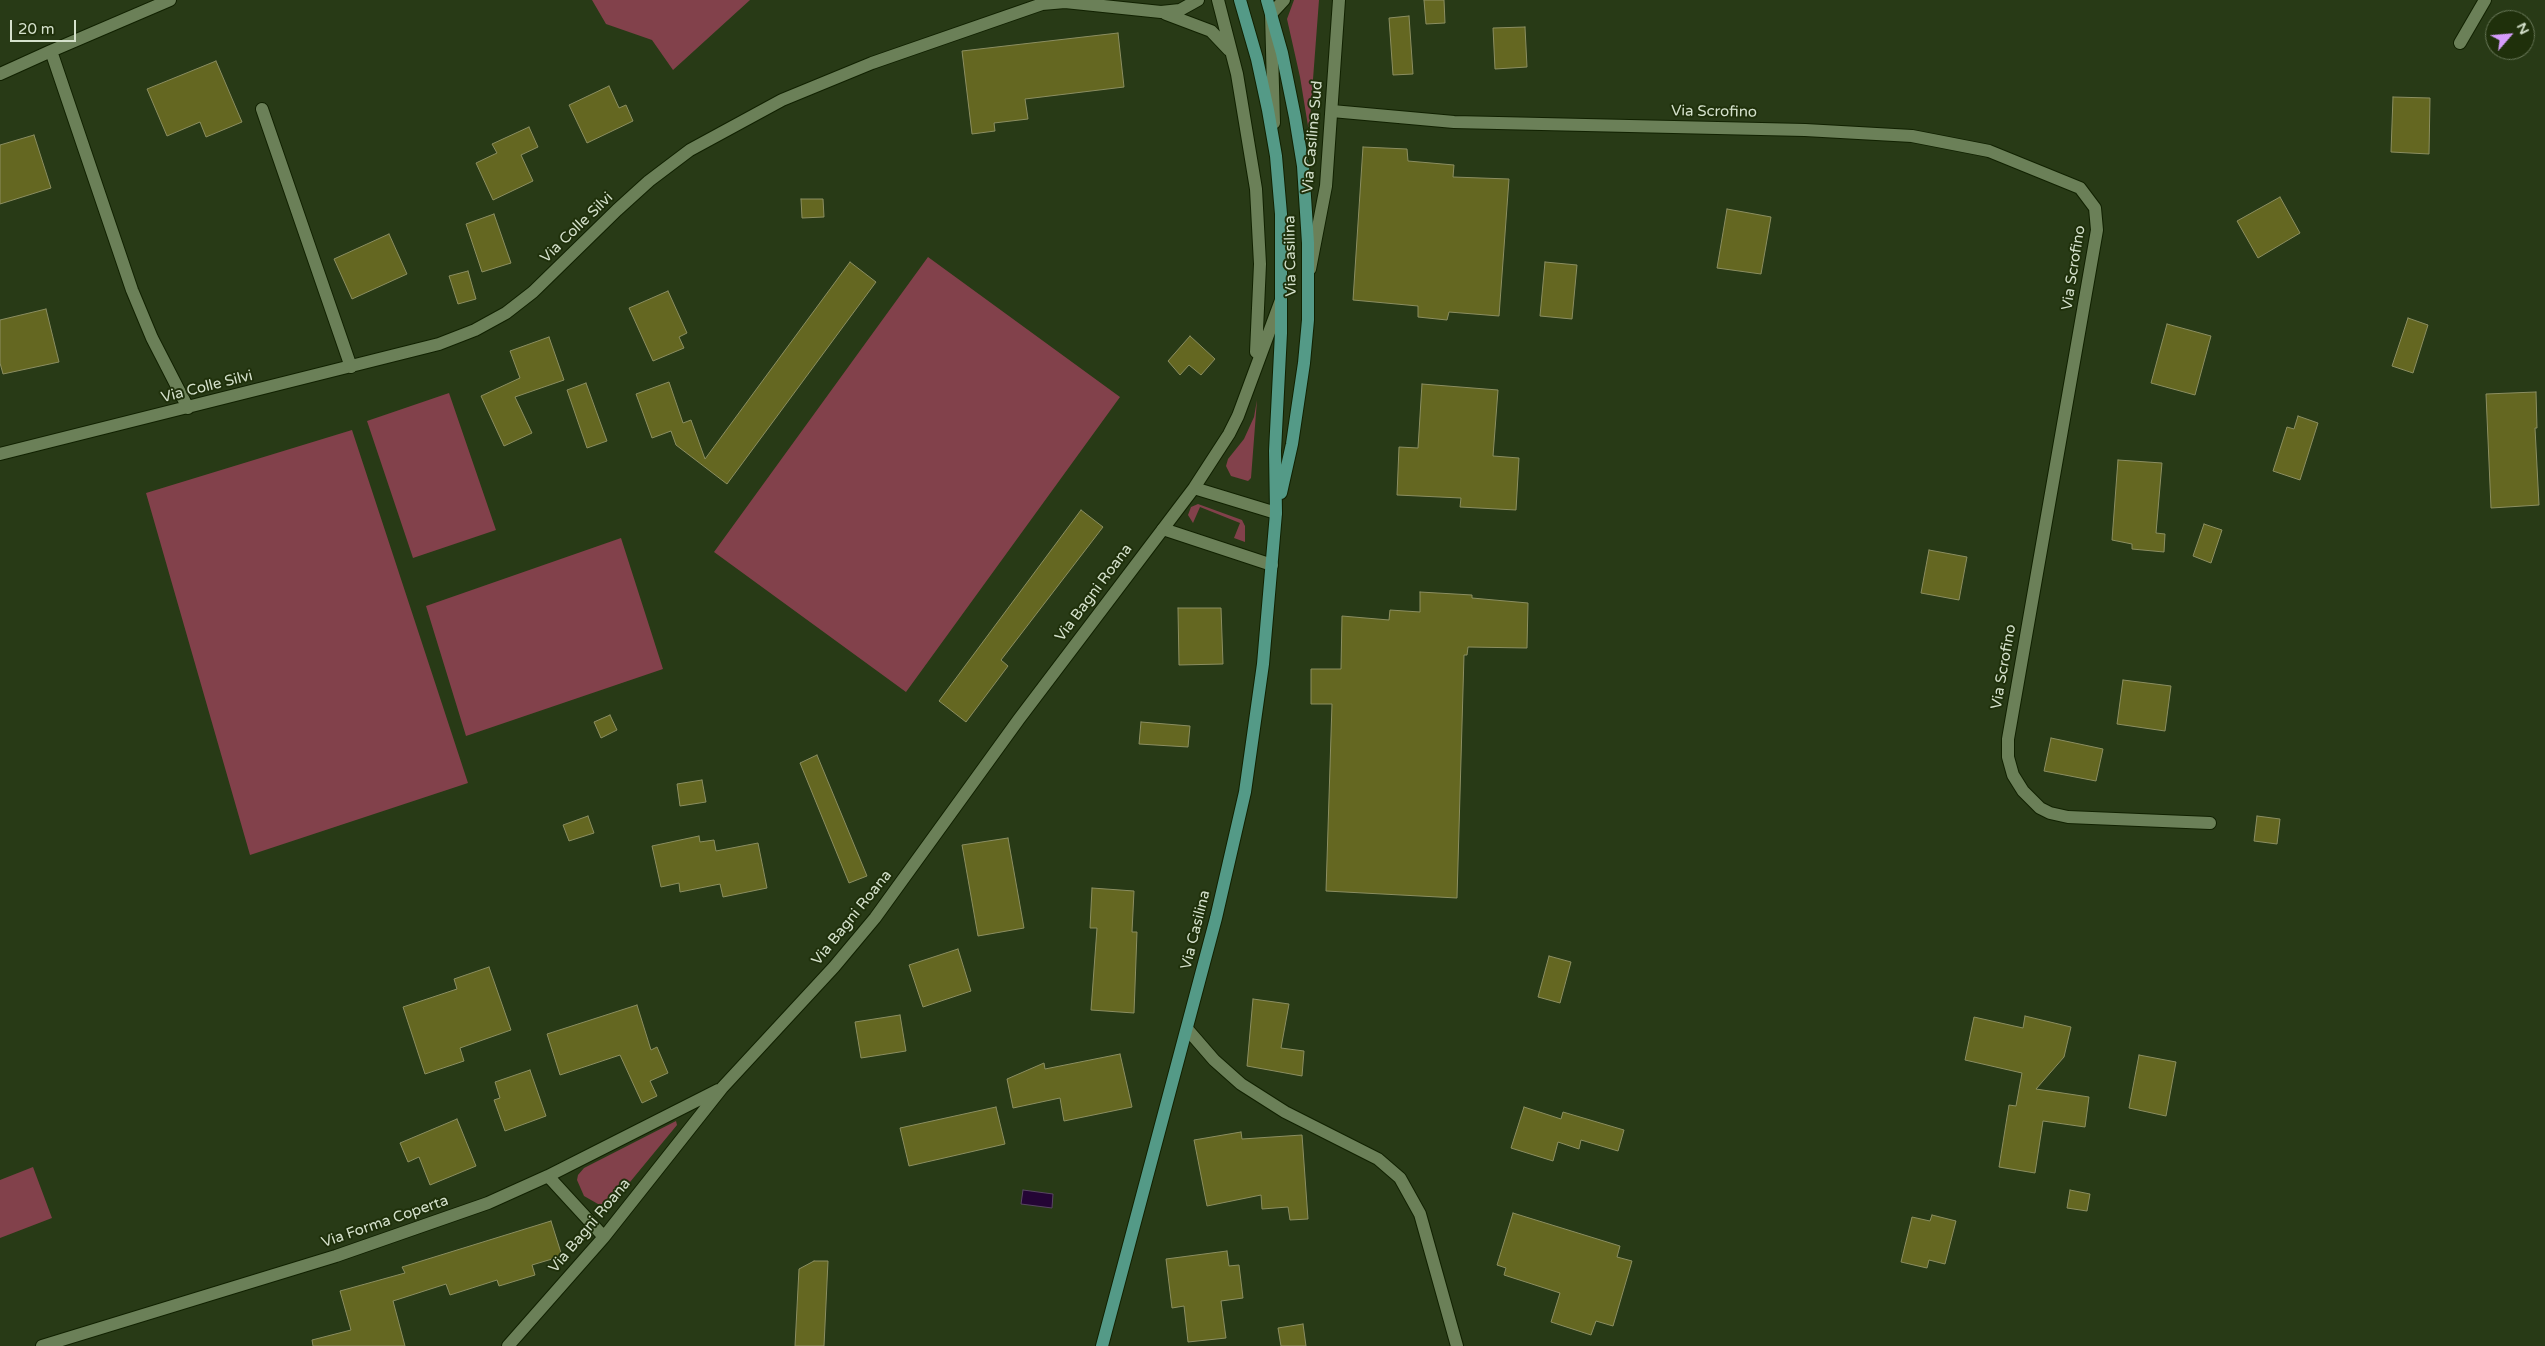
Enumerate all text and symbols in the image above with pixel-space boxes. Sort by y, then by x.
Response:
scale bar [12,10,79,42]
north arrow [2485,10,2535,60]
text: 20 m [18,20,55,38]
text: N [2513,20,2533,37]
street label: Via Casilina Sud [1299,80,1327,194]
street label: Via Scrofino [1671,102,1757,122]
street label: Via Colle Silvi [537,189,617,267]
street label: Via Casilina [1281,215,1301,297]
street label: Via Scrofino [2058,224,2090,312]
street label: Via Colle Silvi [159,367,255,407]
street label: Via Bagni Roana [1052,541,1136,645]
street label: Via Scrofino [1988,623,2020,711]
street label: Via Bagni Roana [808,867,896,969]
street label: Via Casilina [1177,888,1215,972]
street label: Via Bagni Roana [545,1175,635,1277]
street label: Via Forma Coperta [319,1192,451,1252]

